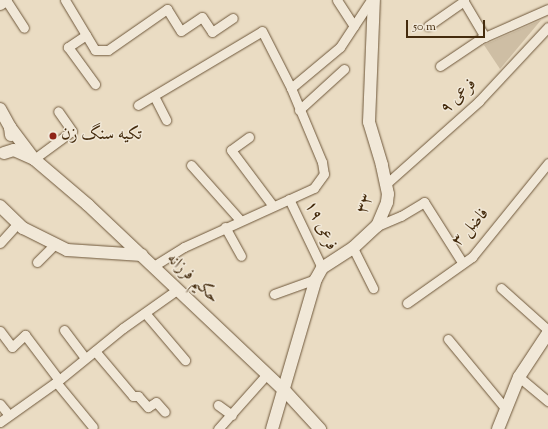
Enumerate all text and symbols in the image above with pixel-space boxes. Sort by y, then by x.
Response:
scale bar [408,12,487,38]
text: 50 m [413,18,436,36]
street label: فرعی ۹ [437,75,481,119]
place label: تکیه سنگ زن [61,126,142,146]
marker: تکیه سنگ زن [48,131,58,141]
street label: ۳۳ [353,191,379,217]
street label: فرعی ۱۹ [299,198,341,254]
street label: فاضل ۳ [448,204,494,252]
street label: حکیم فرزانه [161,250,223,308]

